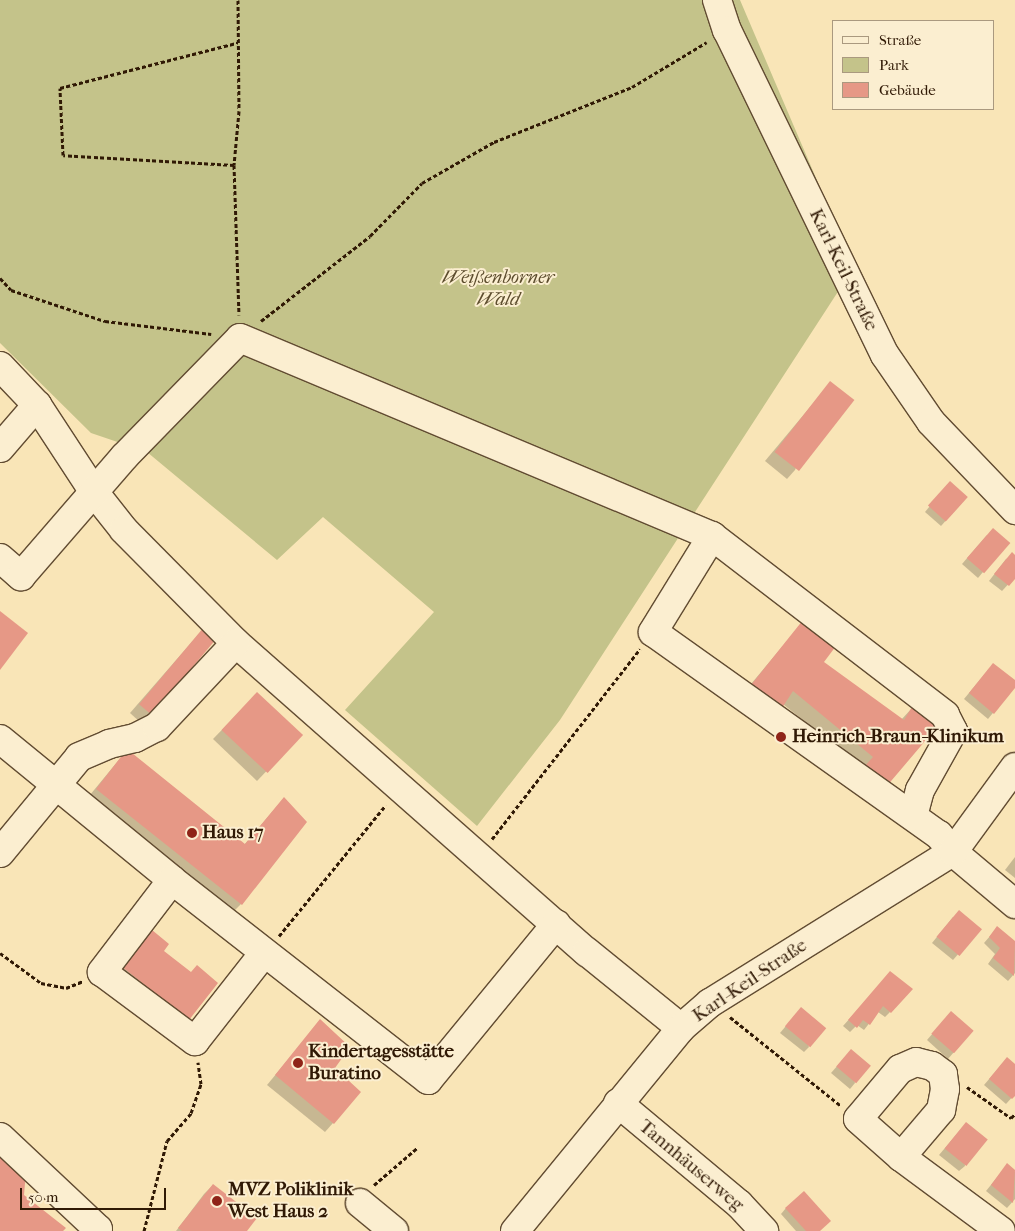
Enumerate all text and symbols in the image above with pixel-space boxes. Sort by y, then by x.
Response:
legend [832,20,995,110]
text: Straße [879,31,921,49]
text: Park [879,56,909,74]
text: Gebäude [879,81,936,99]
street label: Karl-Keil-Straße [804,205,882,335]
park label: Weißenborner Wald [442,267,554,311]
place label: Heinrich-Braun-Klinikum [792,726,1004,748]
marker: Heinrich-Braun-Klinikum [774,730,788,744]
place label: Haus 17 [202,822,264,844]
marker: Haus 17 [186,827,198,839]
street label: Karl-Keil-Straße [689,934,811,1028]
place label: Kindertagesstätte Buratino [308,1041,454,1085]
marker: Kindertagesstätte Buratino [292,1057,304,1069]
street label: Tannhäuserweg [634,1115,748,1217]
scale bar [22,1178,169,1210]
place label: MVZ Poliklinik West Haus 2 [228,1179,353,1223]
text: 50 m [28,1188,58,1206]
marker: MVZ Poliklinik West Haus 2 [210,1194,224,1208]

